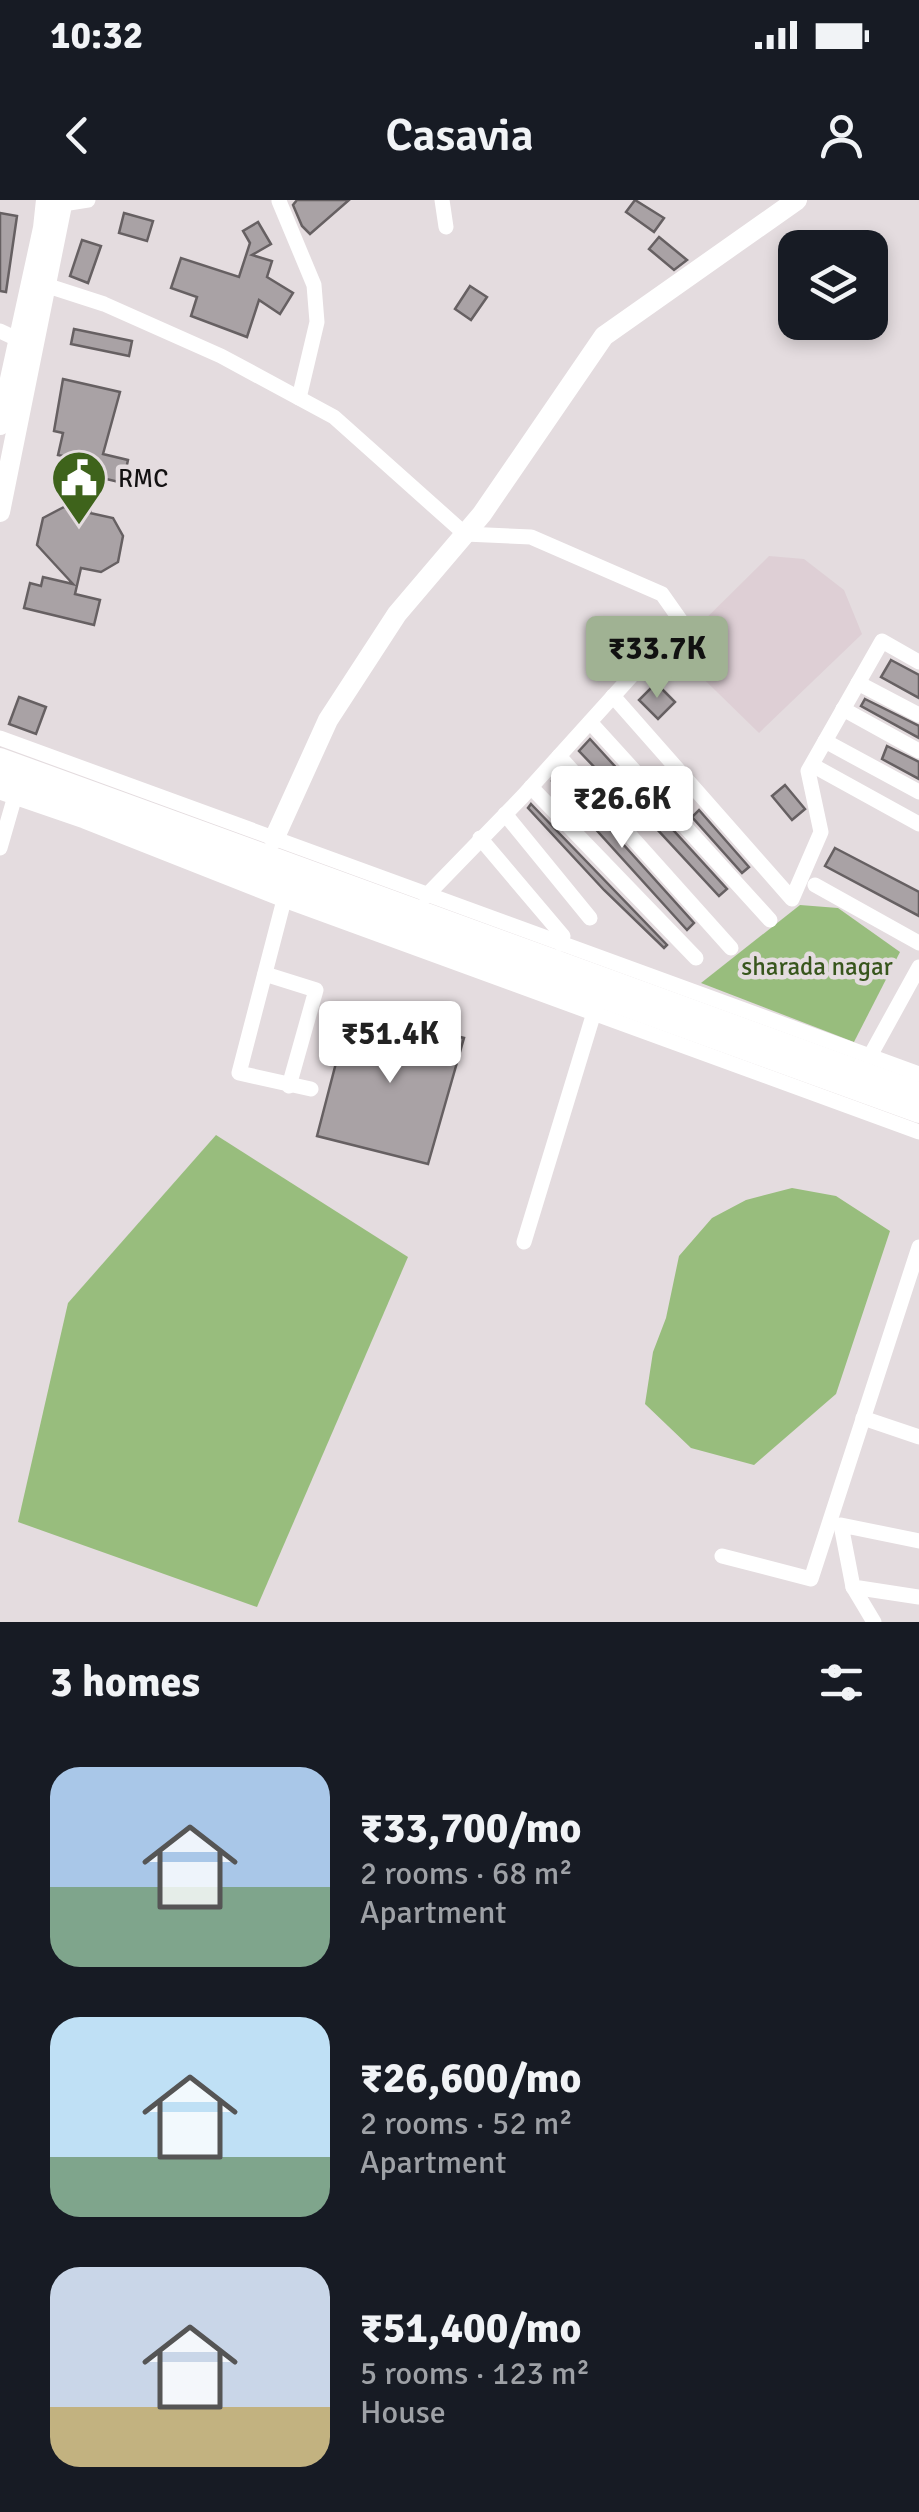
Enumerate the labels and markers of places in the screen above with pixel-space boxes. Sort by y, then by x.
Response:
public building icon: RMC [49,448,109,527]
place label: RMC [118,463,168,494]
pin: ₹33.7K [576,616,738,701]
pin: ₹26.6K [541,766,703,851]
pin: ₹51.4K [309,1001,471,1086]

